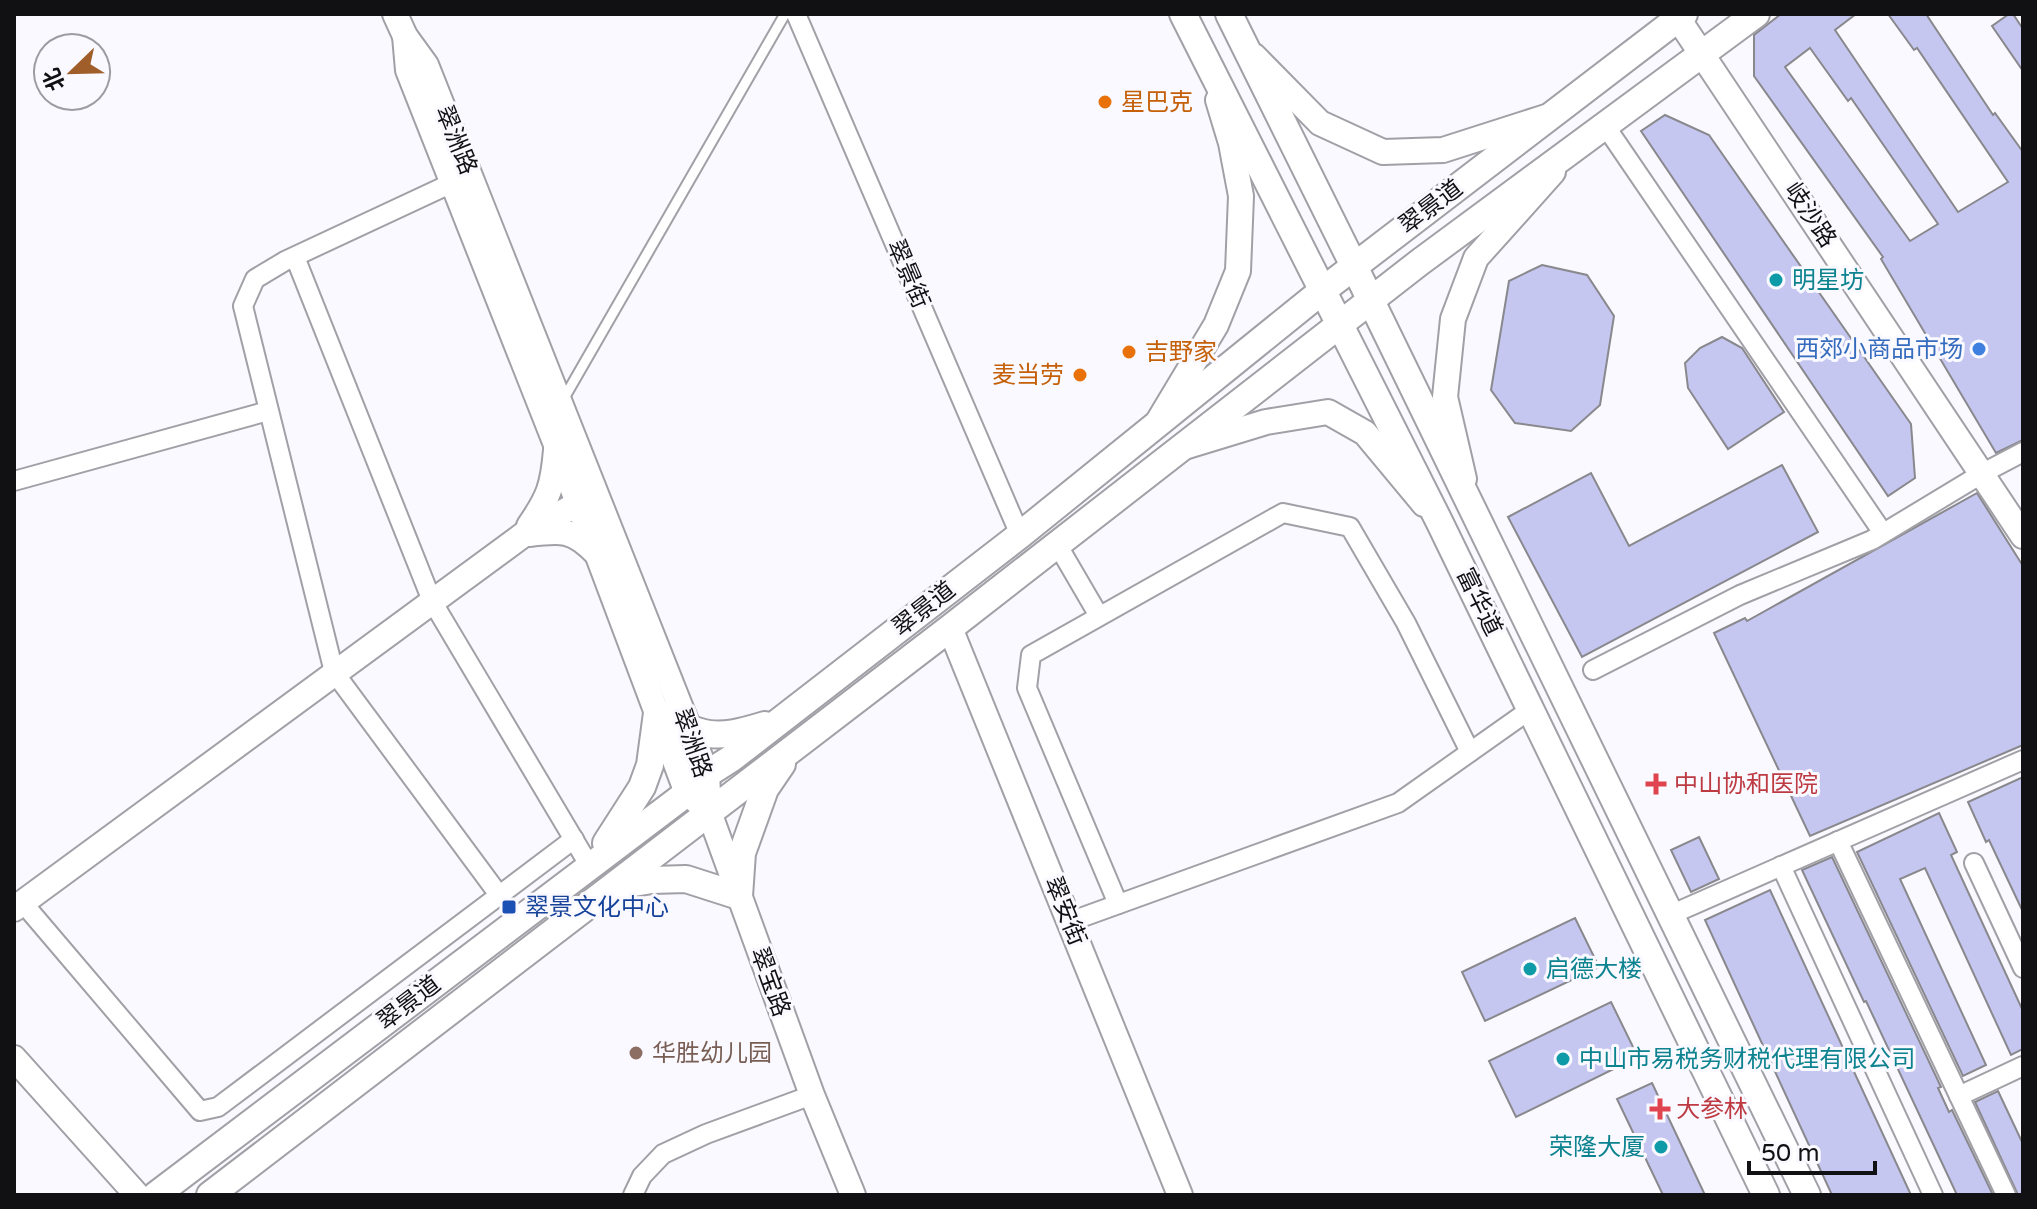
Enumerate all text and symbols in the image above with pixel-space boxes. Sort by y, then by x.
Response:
north arrow [32,32,112,112]
text: 北 [38,64,71,95]
place label: 星巴克 [1121,88,1193,117]
marker: 星巴克 [1096,93,1114,111]
street label: 翠洲路 [429,101,483,179]
street label: 翠景道 [1394,174,1468,240]
street label: 岐沙路 [1778,177,1842,253]
street label: 翠景街 [881,235,935,313]
place label: 明星坊 [1792,266,1864,295]
marker: 明星坊 [1767,271,1785,289]
place label: 西郊小商品市场 [1795,335,1963,364]
place label: 吉野家 [1145,338,1217,367]
marker: 西郊小商品市场 [1970,340,1988,358]
marker: 吉野家 [1120,343,1138,361]
place label: 麦当劳 [992,361,1064,390]
marker: 麦当劳 [1071,366,1089,384]
street label: 富华道 [1450,563,1508,641]
street label: 翠景道 [887,575,961,643]
street label: 翠洲路 [667,704,717,782]
place label: 中山协和医院 [1674,770,1818,799]
marker: 中山协和医院 [1645,773,1667,795]
street label: 翠安街 [1038,872,1092,950]
place label: 翠景文化中心 [525,893,669,922]
marker: 翠景文化中心 [500,898,518,916]
street label: 翠宝路 [744,943,796,1021]
place label: 启德大楼 [1546,955,1642,984]
marker: 启德大楼 [1521,960,1539,978]
street label: 翠景道 [372,970,446,1036]
place label: 华胜幼儿园 [652,1039,772,1068]
marker: 华胜幼儿园 [627,1044,645,1062]
place label: 中山市易税务财税代理有限公司 [1579,1045,1915,1074]
marker: 中山市易税务财税代理有限公司 [1554,1050,1572,1068]
place label: 大参林 [1676,1095,1748,1124]
marker: 大参林 [1651,1100,1669,1118]
scale bar [1749,1125,1875,1175]
place label: 荣隆大厦 [1549,1133,1645,1162]
marker: 荣隆大厦 [1652,1138,1670,1156]
text: 50 m [1761,1139,1819,1168]

